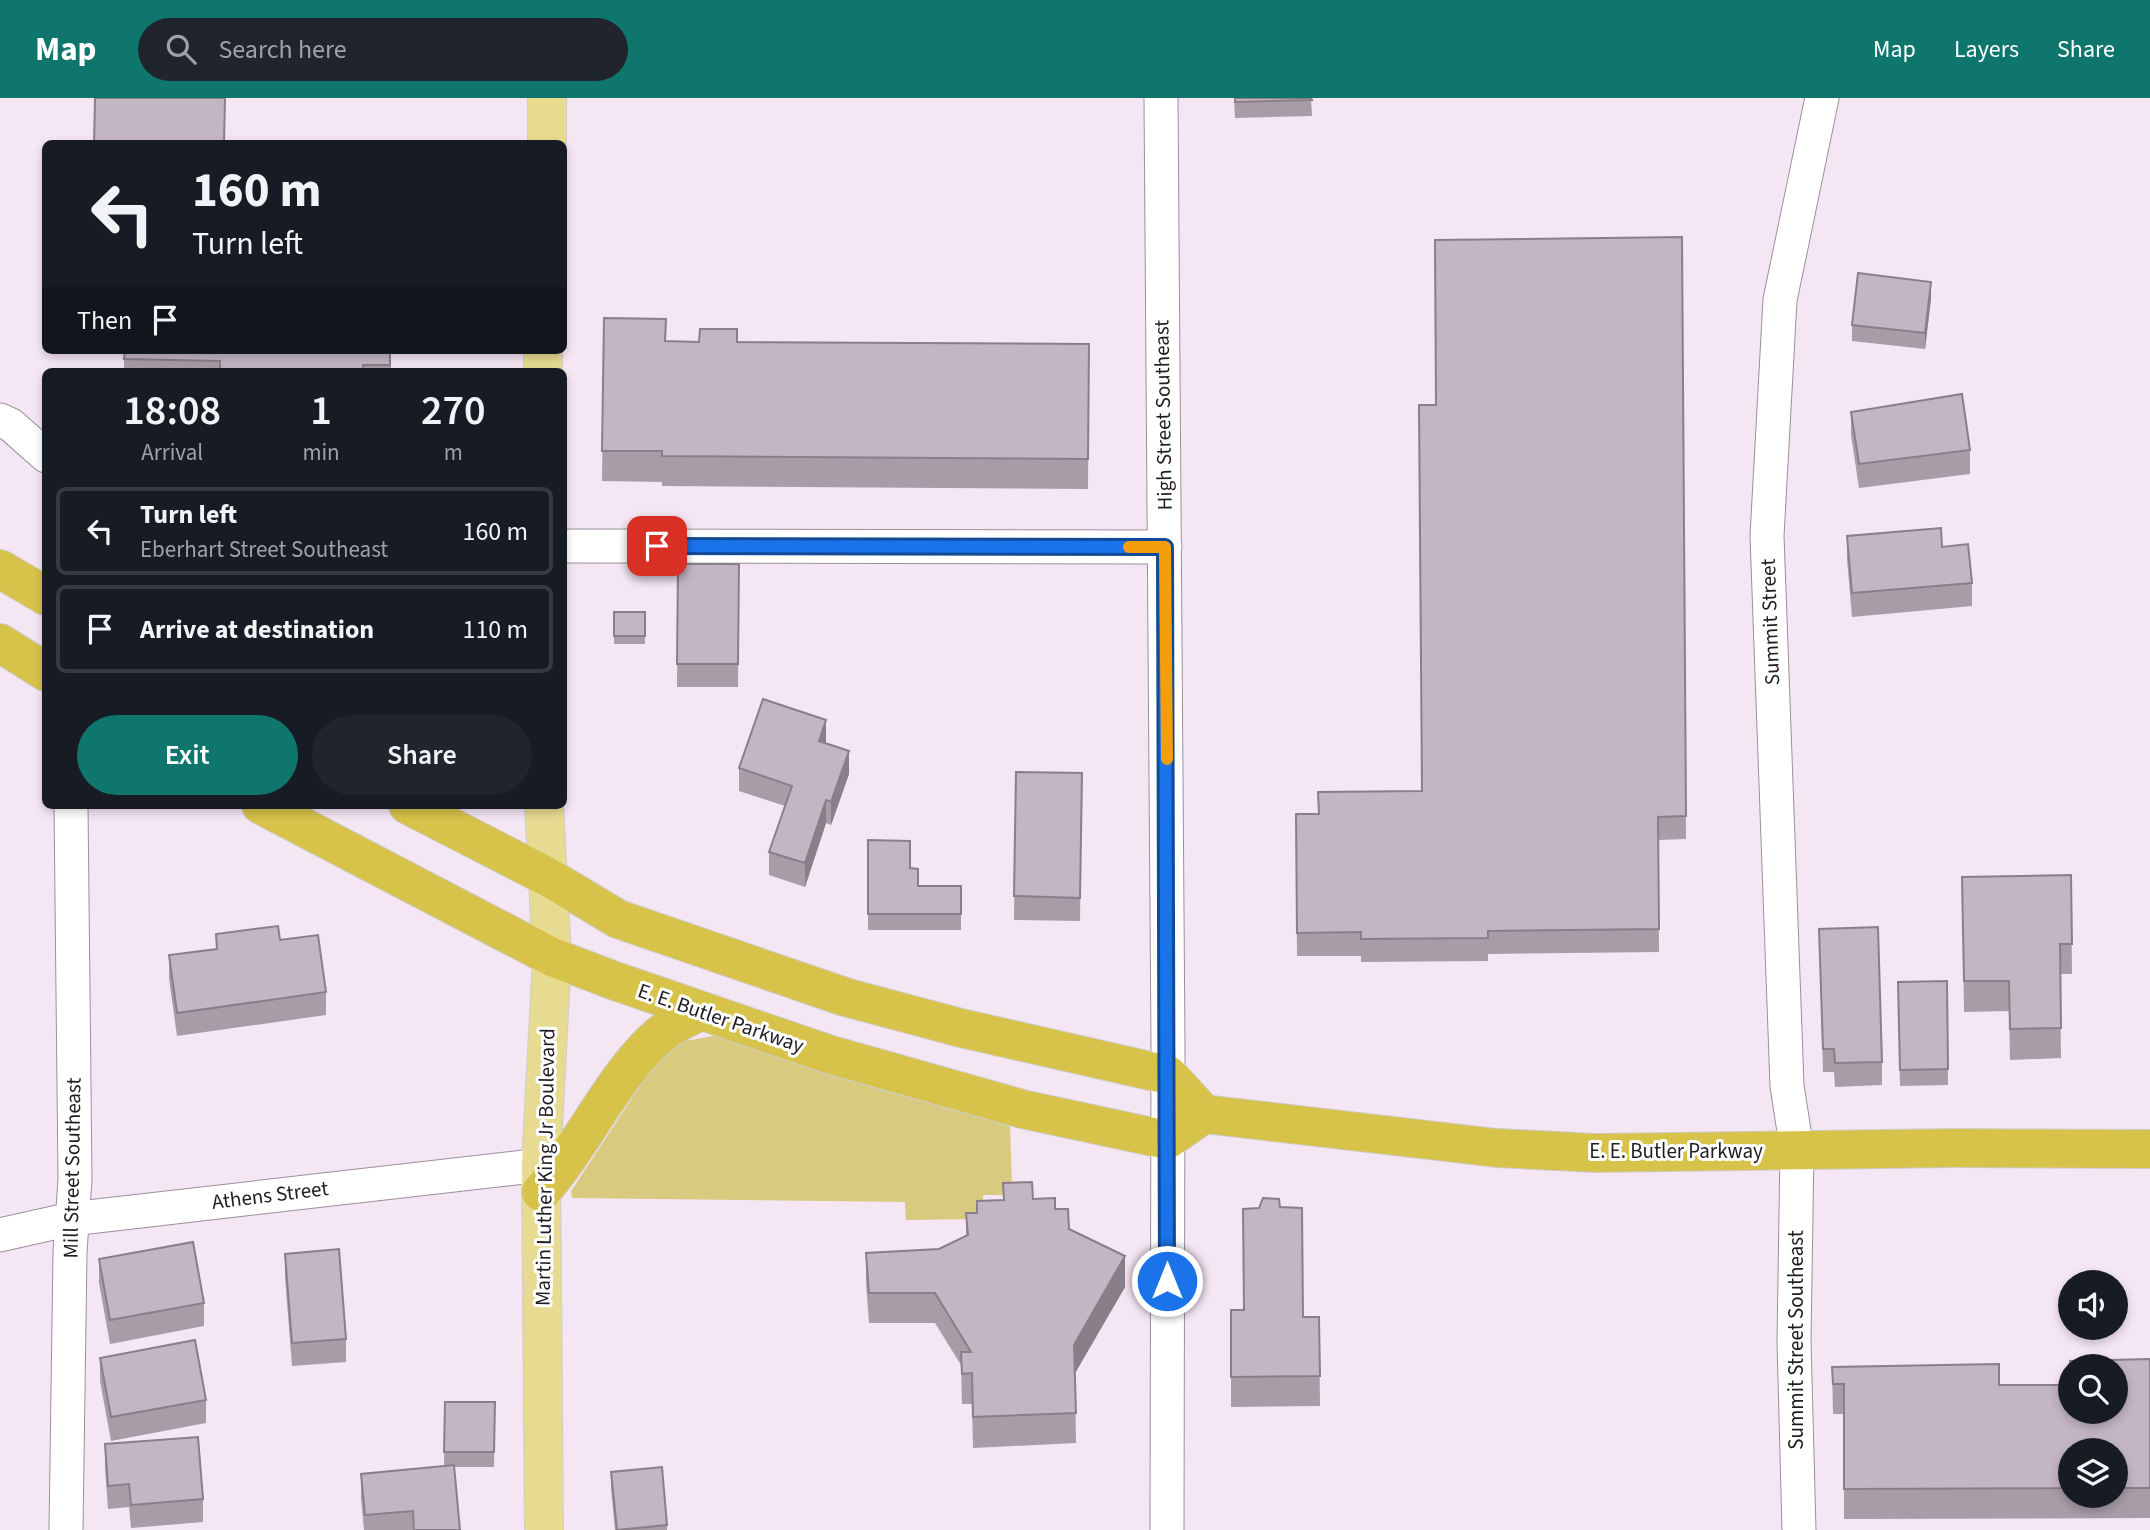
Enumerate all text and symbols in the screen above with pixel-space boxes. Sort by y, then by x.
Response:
search box [138,18,628,81]
text: Map [35,26,96,73]
icon: search [162,30,200,68]
text: Search here [218,31,347,68]
text: Map [1873,32,1916,67]
text: Layers [1954,32,2019,67]
text: Share [2057,32,2115,67]
text: 160 m [192,156,321,226]
icon: left [77,168,168,259]
text: Turn left [192,221,303,267]
icon: arrive [146,301,184,339]
text: Then [77,302,132,339]
street label: High Street Southeast [1146,319,1180,511]
text: 18:08 [123,381,221,441]
text: 1 [310,381,332,441]
text: 270 [421,381,486,441]
text: Arrival [141,436,203,469]
text: min [302,436,340,469]
text: m [444,436,463,469]
text: Turn left [140,496,237,533]
icon: left [81,512,119,550]
text: 160 m [462,513,528,550]
pin [627,516,687,576]
icon: arrive [638,527,676,565]
text: Eberhart Street Southeast [140,533,388,566]
street label: Summit Street [1753,558,1787,686]
icon: arrive [81,610,119,648]
text: Arrive at destination [140,611,374,648]
text: 110 m [462,611,528,648]
button: Exit [77,715,298,795]
button: Share [312,715,532,795]
street label: E. E. Butler Parkway [634,976,808,1061]
street label: Martin Luther King Jr Boulevard [528,1028,562,1306]
street label: Mill Street Southeast [55,1077,89,1259]
street label: E. E. Butler Parkway [1589,1136,1763,1166]
street label: Athens Street [210,1173,330,1217]
street label: Summit Street Southeast [1781,1230,1811,1450]
position arrow [1130,1244,1204,1318]
map controls [2058,1270,2128,1508]
button: sound [2058,1270,2128,1340]
button: search [2058,1354,2128,1424]
button: layers [2058,1438,2128,1508]

